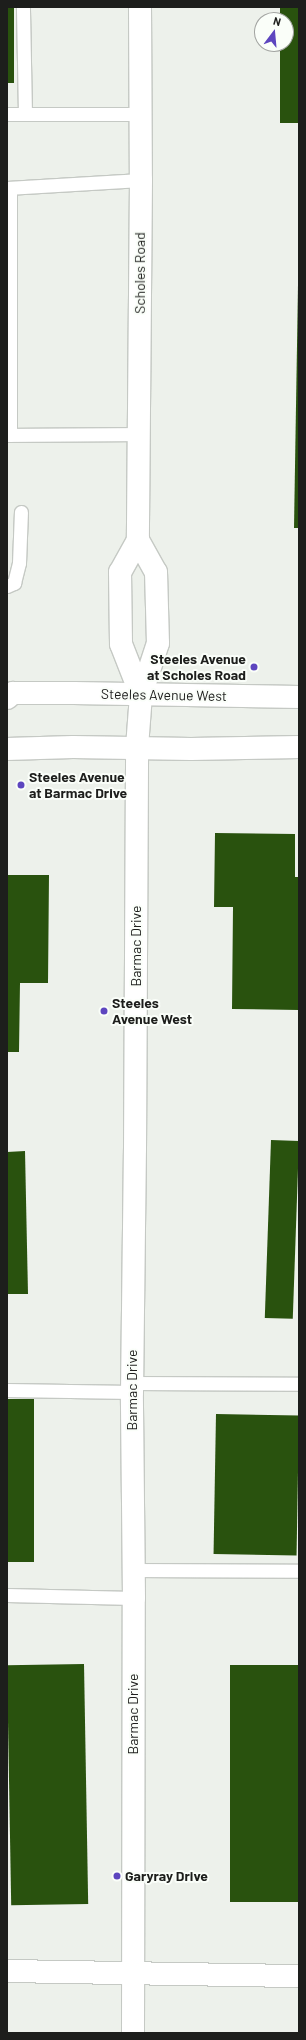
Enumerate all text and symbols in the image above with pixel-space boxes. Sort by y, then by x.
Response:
north arrow [254,12,294,52]
text: N [272,14,282,28]
street label: Scholes Road [132,232,148,314]
place label: Steeles Avenue at Scholes Road [147,651,246,684]
marker: Steeles Avenue at Scholes Road [249,662,259,672]
street label: Steeles Avenue West [101,686,227,704]
place label: Steeles Avenue at Barmac Drive [29,769,127,802]
marker: Steeles Avenue at Barmac Drive [16,780,26,790]
street label: Barmac Drive [128,906,144,986]
place label: Steeles Avenue West [112,995,192,1028]
marker: Steeles Avenue West [99,1006,109,1016]
street label: Barmac Drive [124,1350,140,1430]
street label: Barmac Drive [125,1674,141,1754]
place label: Garyray Drive [125,1868,208,1884]
marker: Garyray Drive [112,1871,122,1881]

